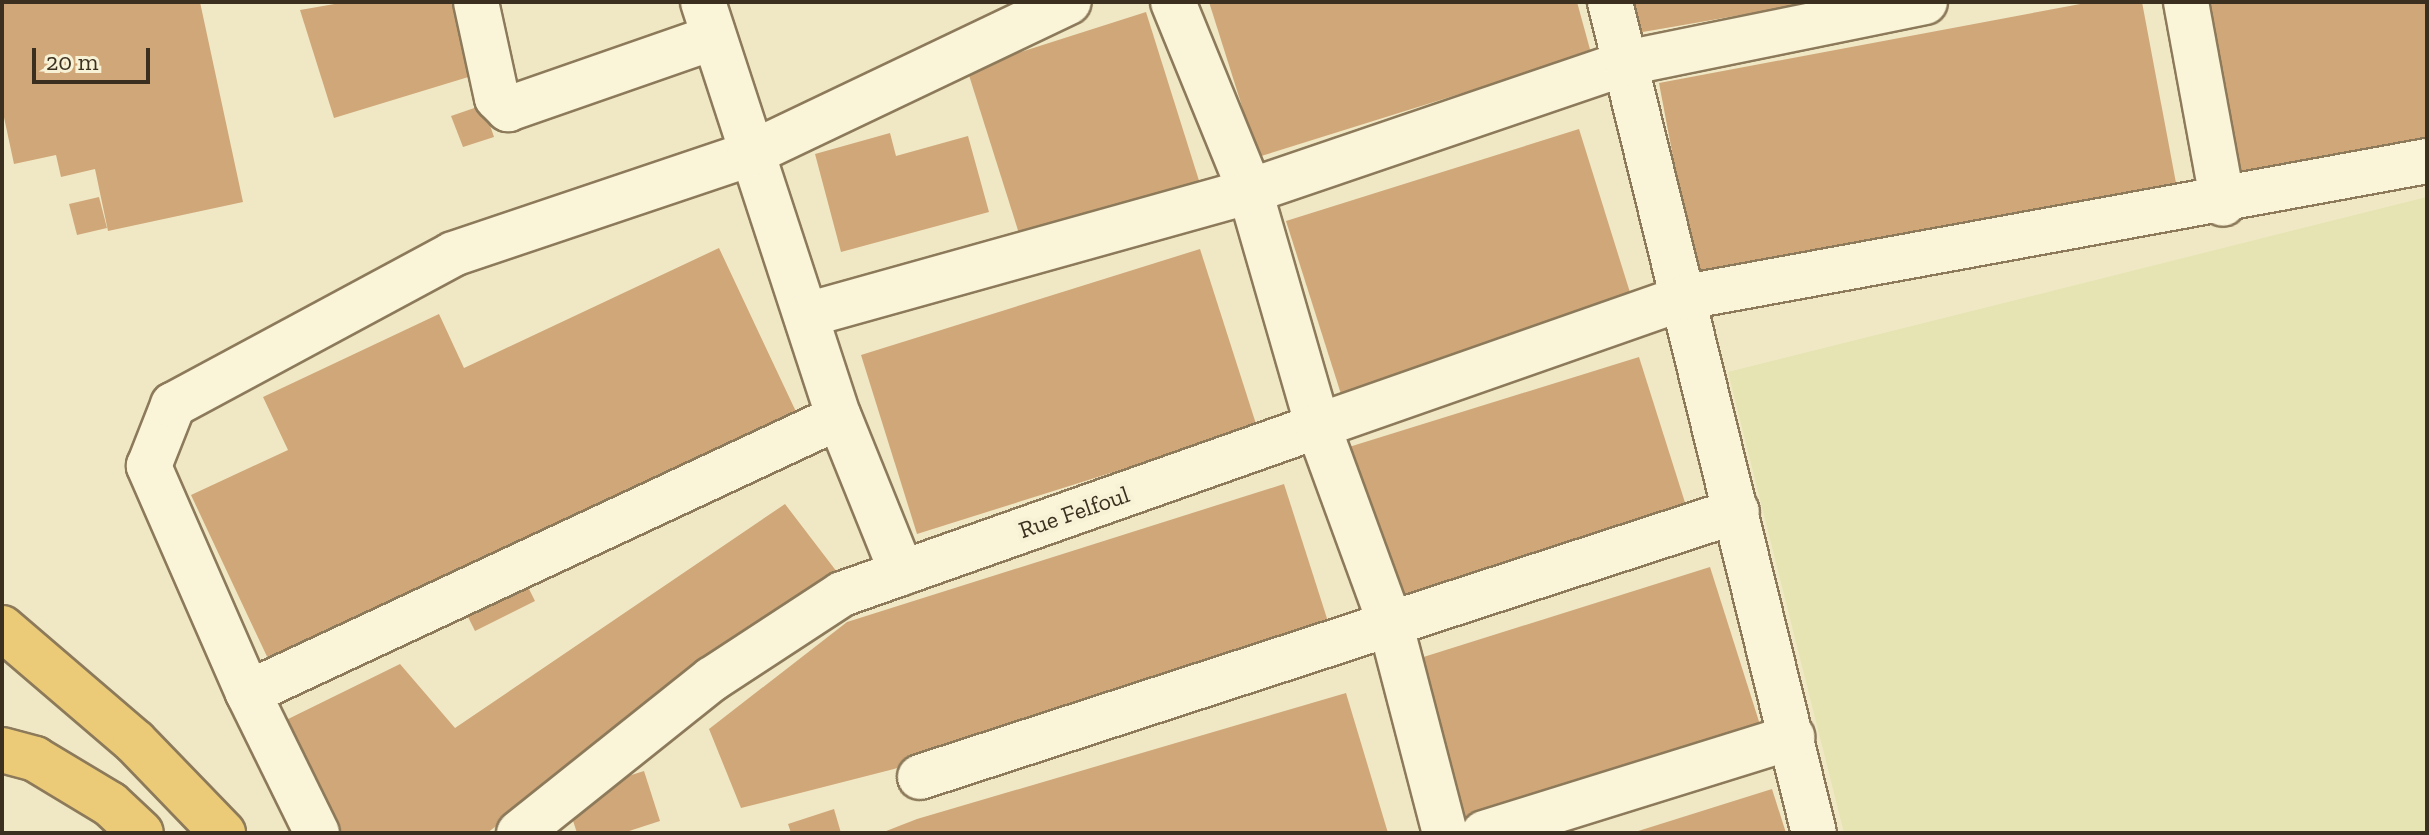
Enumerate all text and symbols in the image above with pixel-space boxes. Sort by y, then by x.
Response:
scale bar [36,32,154,82]
text: 20 m [46,47,98,76]
street label: Rue Felfoul [1015,480,1133,544]

